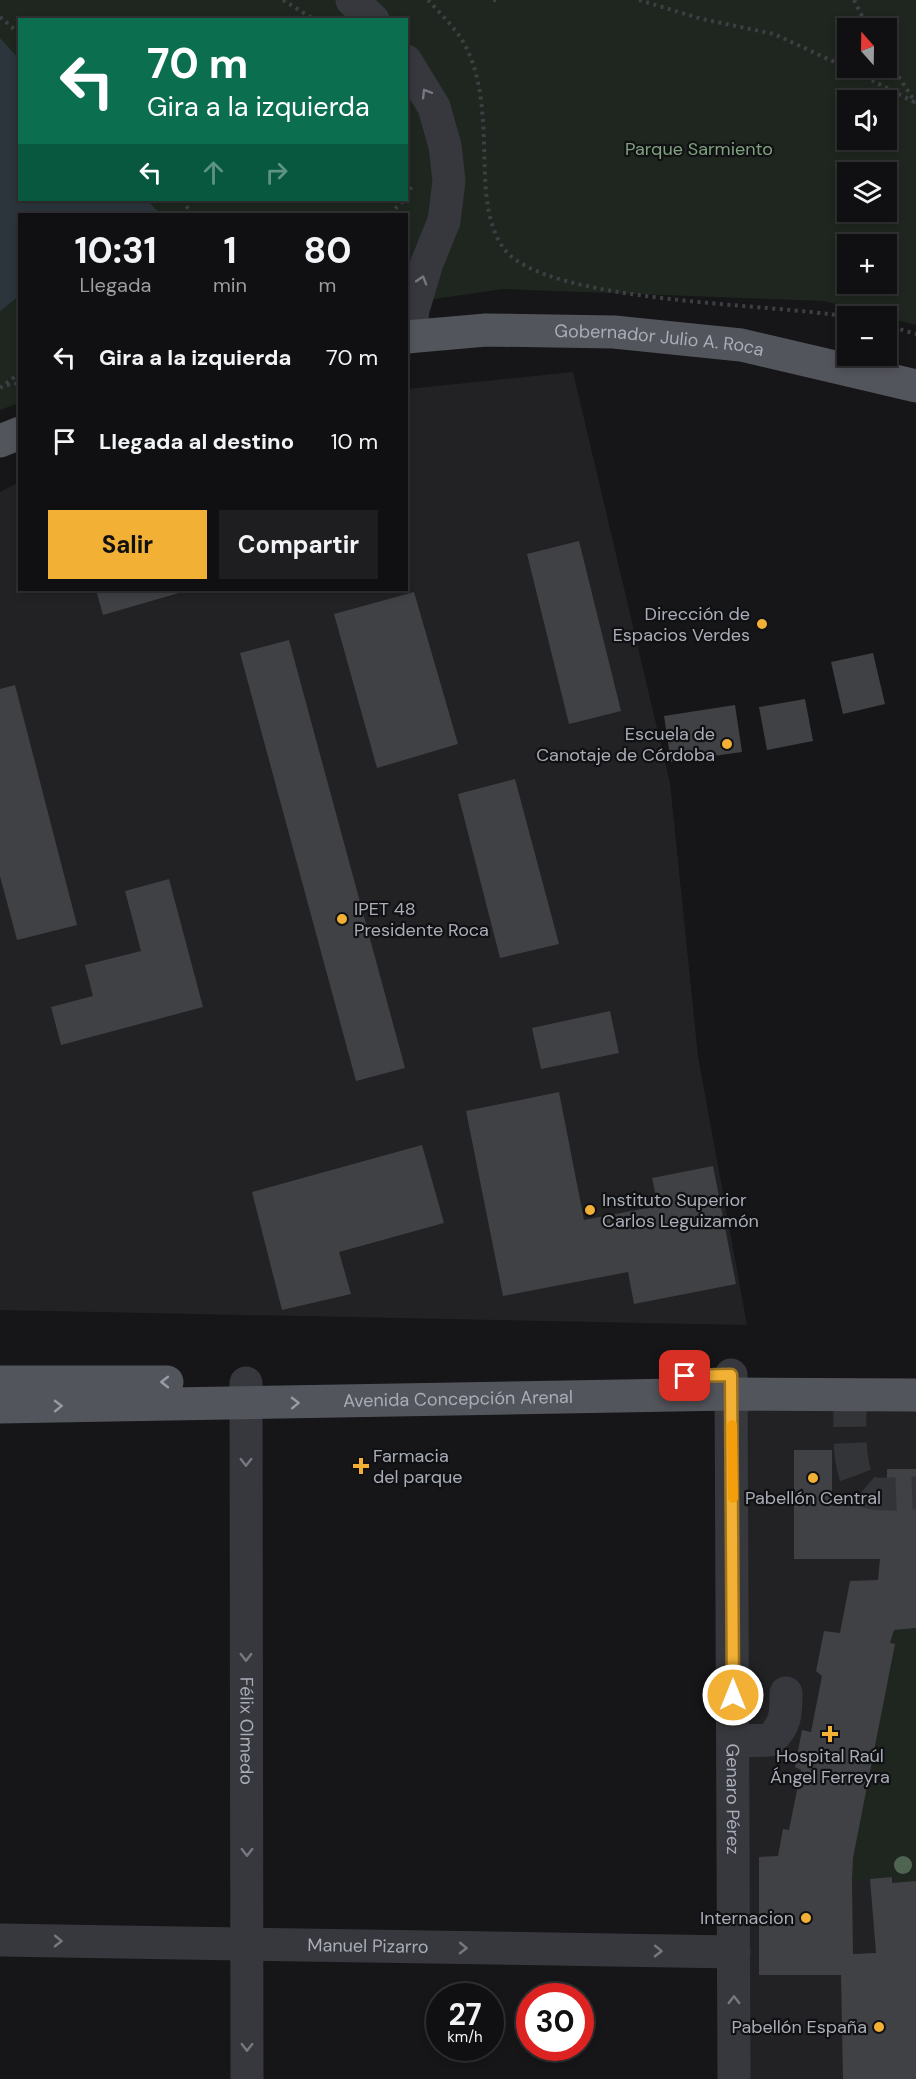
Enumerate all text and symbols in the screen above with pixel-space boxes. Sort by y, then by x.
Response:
north arrow [837,18,897,78]
map controls [837,18,897,366]
text: 70 m [147,36,248,91]
icon: left [48,42,126,120]
text: Gira a la izquierda [147,89,370,124]
one-way arrow [422,89,434,99]
button: sound [837,90,897,150]
park label: Parque Sarmiento [625,137,773,161]
icon: left [134,156,167,189]
icon: ahead [197,156,230,189]
icon: right [260,156,293,189]
button: layers [837,162,897,222]
text: 10:31 [74,227,157,274]
text: 1 [223,227,237,274]
text: 80 [303,227,352,274]
button: + [837,234,897,294]
text: Llegada [80,272,151,298]
text: min [213,272,247,298]
text: m [319,272,336,298]
one-way arrow [415,275,427,286]
button: − [837,306,897,366]
street label: Gobernador Julio A. Roca [554,319,766,362]
icon: left [48,341,81,374]
text: Gira a la izquierda [99,343,291,372]
text: 70 m [326,343,378,372]
icon: arrive [48,425,81,458]
text: Llegada al destino [99,427,294,456]
text: 10 m [331,427,378,456]
button: Salir [48,510,207,579]
button: Compartir [219,510,378,579]
place label: Dirección de Espacios Verdes [613,602,750,647]
marker: Dirección de Espacios Verdes [755,617,769,631]
place label: Escuela de Canotaje de Córdoba [536,722,715,767]
marker: Escuela de Canotaje de Córdoba [720,737,734,751]
place label: IPET 48 Presidente Roca [354,897,489,942]
marker: IPET 48 Presidente Roca [335,912,349,926]
place label: Instituto Superior Carlos Leguizamón [602,1188,759,1233]
marker: Instituto Superior Carlos Leguizamón [583,1203,597,1217]
pin [659,1350,710,1401]
icon: arrive [668,1359,701,1392]
one-way arrow [160,1376,169,1388]
street label: Avenida Concepción Arenal [343,1385,573,1413]
one-way arrow [291,1397,300,1409]
one-way arrow [54,1400,63,1412]
place label: Farmacia del parque [373,1444,463,1489]
one-way arrow [240,1458,252,1467]
marker: Farmacia del parque [354,1459,368,1473]
marker: Pabellón Central [806,1471,820,1485]
place label: Pabellón Central [745,1486,881,1510]
one-way arrow [240,1653,252,1662]
position arrow [701,1663,765,1727]
street label: Félix Olmedo [234,1677,259,1785]
marker: Hospital Raúl Ángel Ferreyra [821,1725,839,1743]
street label: Genaro Pérez [721,1744,745,1854]
place label: Hospital Raúl Ángel Ferreyra [770,1744,890,1789]
one-way arrow [241,1848,253,1857]
place label: Internacion [700,1906,794,1930]
marker: Internacion [799,1911,813,1925]
street label: Manuel Pizarro [307,1933,429,1959]
one-way arrow [54,1935,63,1948]
one-way arrow [459,1942,468,1954]
one-way arrow [654,1945,663,1957]
speed limit sign: 30 [516,1983,594,2061]
text: 27 [448,1995,482,2034]
one-way arrow [728,1995,740,2004]
place label: Pabellón España [731,2015,867,2039]
marker: Pabellón España [872,2020,886,2034]
text: km/h [447,2027,483,2047]
one-way arrow [241,2043,253,2052]

